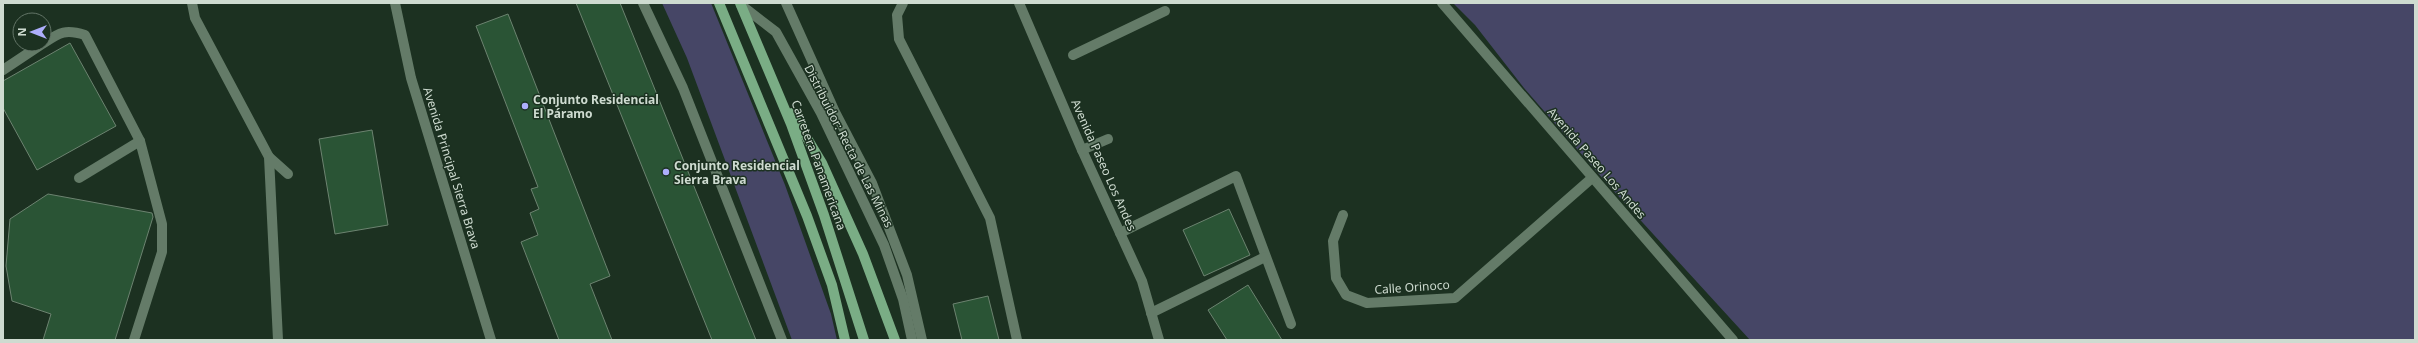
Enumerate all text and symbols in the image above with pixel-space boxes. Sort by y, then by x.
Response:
north arrow [12,12,52,52]
text: N [14,28,29,36]
street label: Distribuidor: Recta de Las Minas [800,61,898,231]
street label: Avenida Principal Sierra Brava [419,85,485,251]
place label: Conjunto Residencial El Páramo [533,91,659,122]
street label: Avenida Paseo Los Andes [1067,96,1141,234]
street label: Carretera Panamericana [788,98,850,232]
marker: Conjunto Residencial El Páramo [520,101,530,111]
street label: Avenida Paseo Los Andes [1544,104,1650,223]
place label: Conjunto Residencial Sierra Brava [674,157,800,188]
marker: Conjunto Residencial Sierra Brava [661,167,671,177]
street label: Calle Orinoco [1374,276,1450,298]

